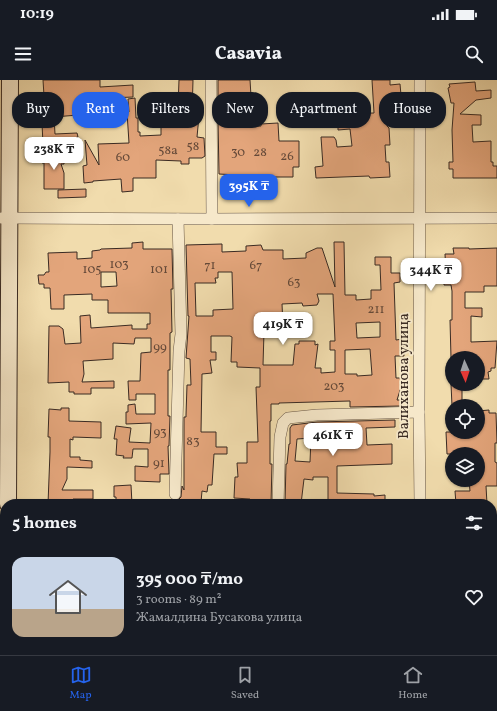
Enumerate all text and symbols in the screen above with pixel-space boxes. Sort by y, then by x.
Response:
text: 10:19 [20,4,54,25]
text: Casavia [215,42,282,67]
icon: menu [12,43,34,65]
icon: search [463,43,485,65]
chip: Buy [12,92,64,128]
chip: Rent [72,92,129,128]
chip: Filters [137,92,204,128]
chip: New [212,92,268,128]
chip: Apartment [276,92,371,128]
chip: House [379,92,446,128]
pin: 238K ₸ [21,137,87,171]
house number: 58 [187,138,199,156]
text: 238K ₸ [34,141,74,159]
house number: 58а [158,142,178,160]
house number: 30 [231,144,245,162]
house number: 28 [253,144,267,162]
house number: 26 [280,148,294,166]
house number: 60 [116,149,130,167]
pin: 395K ₸ [216,174,282,208]
text: 395K ₸ [229,178,269,196]
house number: 103 [109,256,129,274]
house number: 71 [204,257,216,275]
house number: 67 [250,257,262,275]
pin: 344K ₸ [398,258,464,292]
house number: 105 [83,261,101,279]
house number: 101 [150,261,168,279]
text: 344K ₸ [410,262,452,280]
house number: 63 [287,274,301,292]
house number: 211 [367,301,385,319]
pin: 419K ₸ [250,312,316,346]
street label: Валиханова улица [394,313,415,439]
text: 419K ₸ [263,316,303,334]
house number: 99 [153,339,167,357]
north arrow [445,351,485,391]
map controls [445,351,485,487]
house number: 203 [324,378,345,396]
button: locate [445,399,485,439]
pin: 461K ₸ [300,423,366,457]
house number: 93 [153,424,167,442]
text: 461K ₸ [313,427,353,445]
house number: 83 [186,433,200,451]
button: layers [445,447,485,487]
house number: 91 [153,455,165,473]
text: 5 homes [12,512,77,535]
icon: filters [463,512,485,534]
text: 395 000 ₸/mo [136,568,243,591]
icon: home [44,573,92,621]
icon: heart [463,586,485,608]
text: 3 rooms · 89 m² [136,591,222,609]
text: Жамалдина Бусакова улица [136,609,302,627]
tab: Map [70,664,92,703]
tab: Saved [231,664,259,703]
tab: Home [398,664,427,703]

